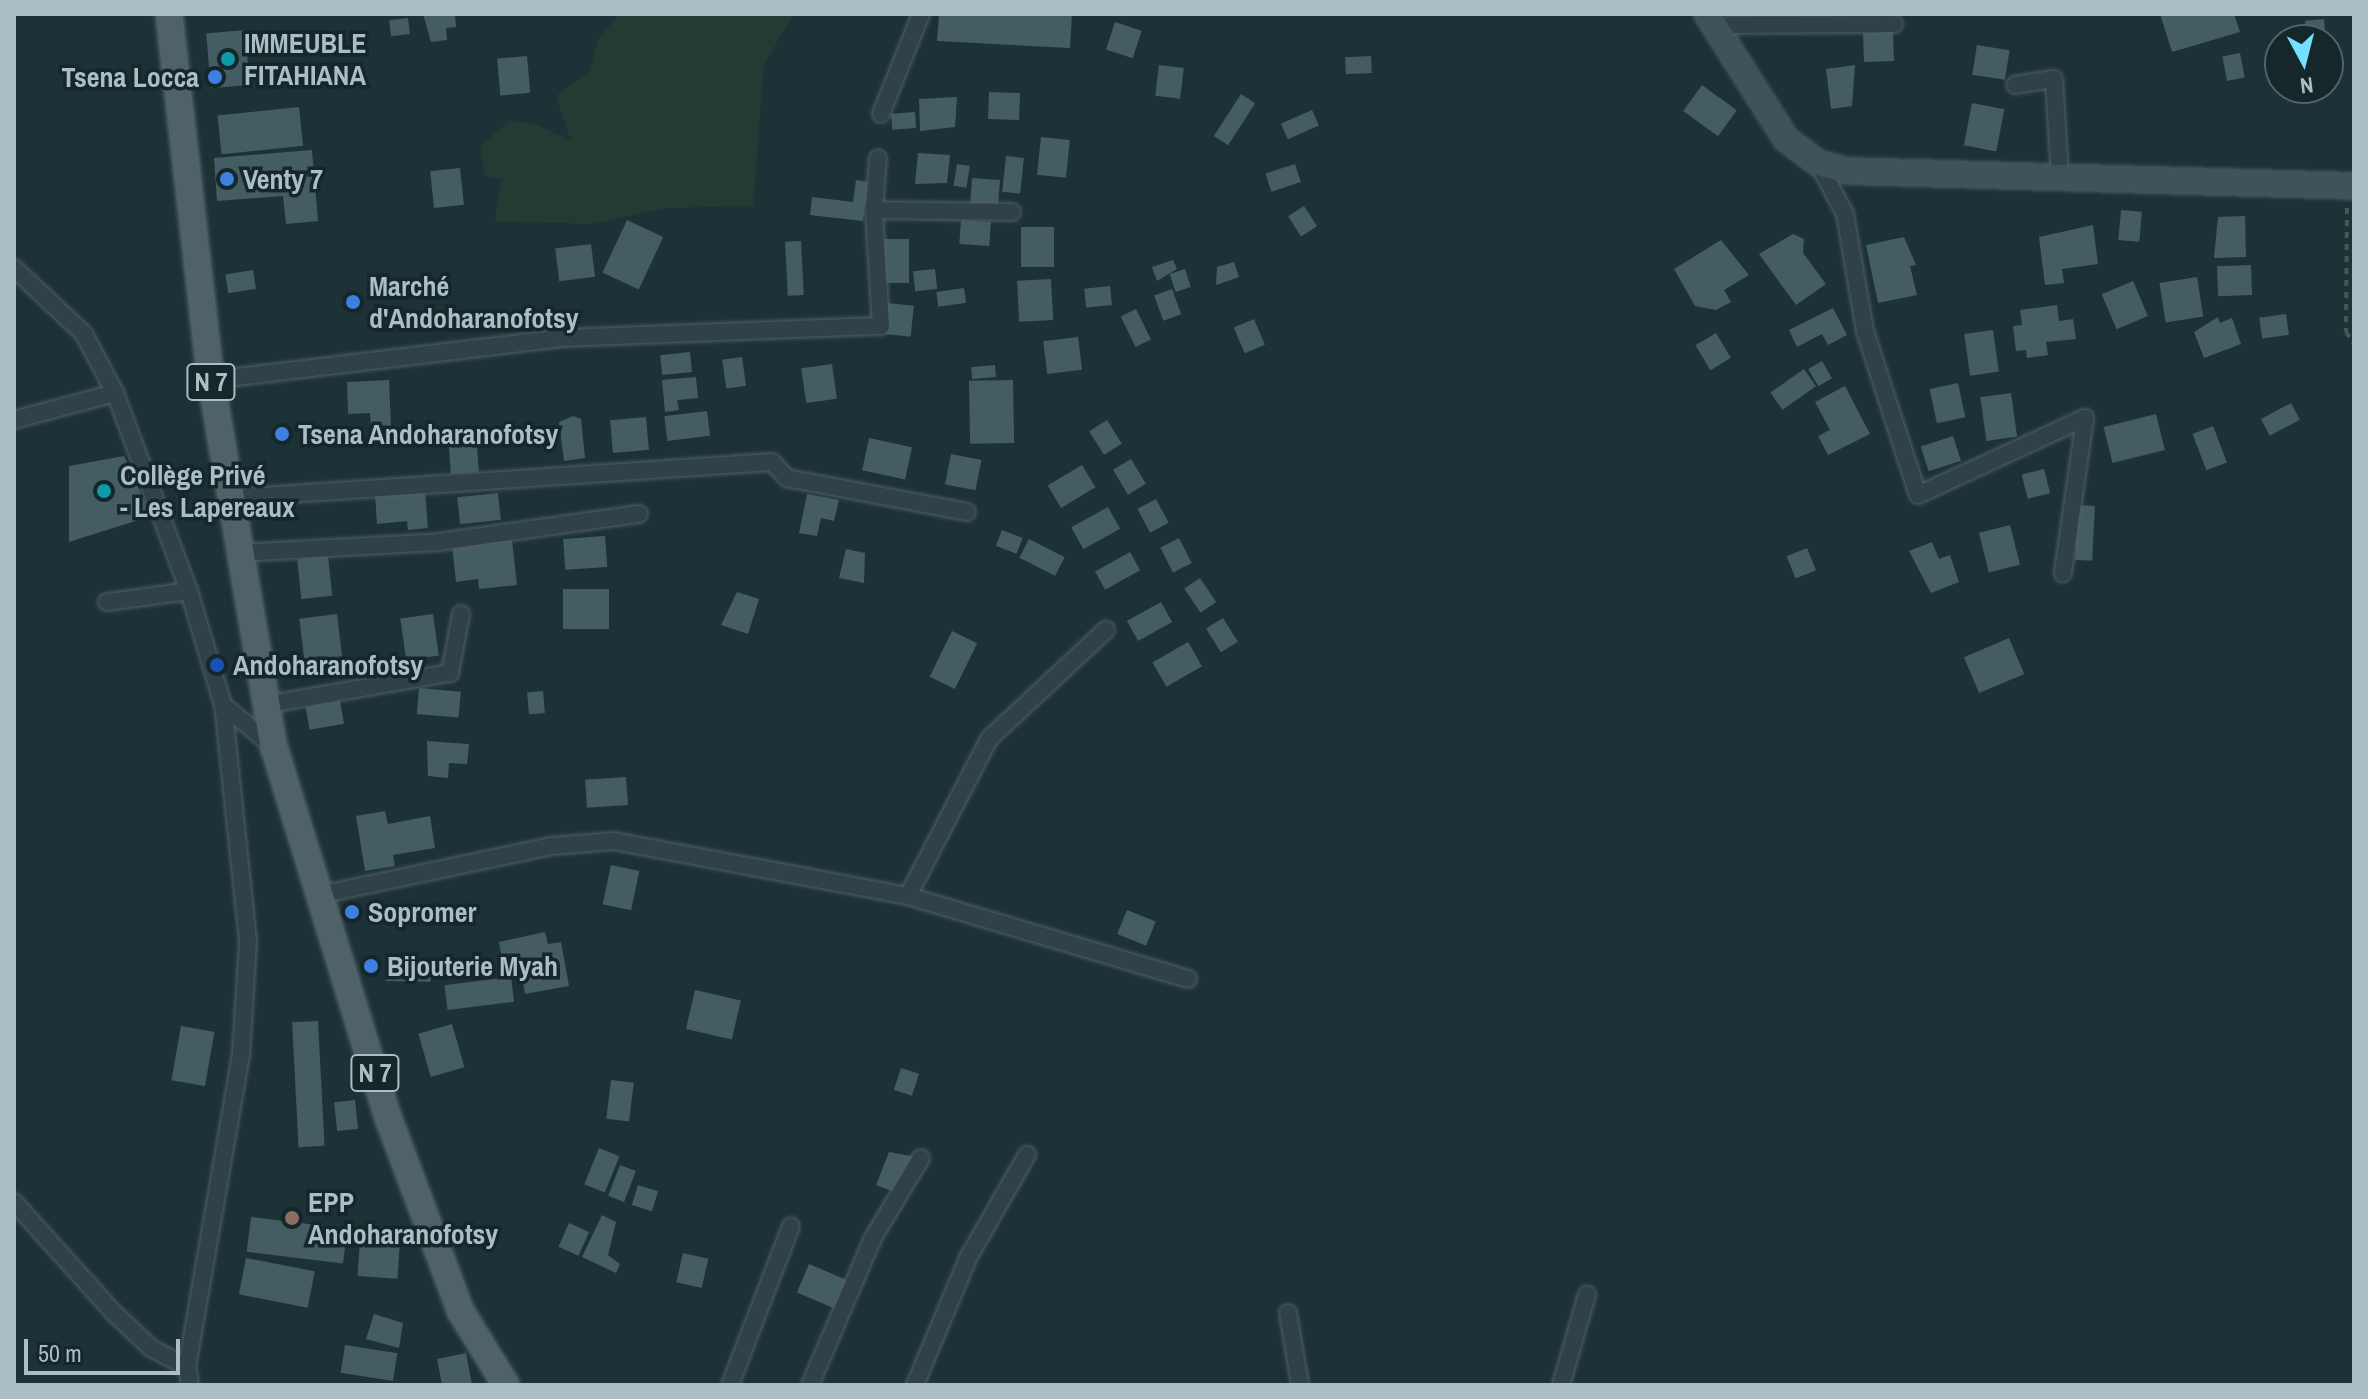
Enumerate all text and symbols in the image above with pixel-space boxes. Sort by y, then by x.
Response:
north arrow [2264,24,2344,104]
place label: IMMEUBLE FITAHIANA [244,26,366,92]
marker: IMMEUBLE FITAHIANA [219,50,237,68]
place label: Tsena Locca [62,60,199,94]
marker: Tsena Locca [206,68,224,86]
text: N [2298,70,2315,102]
place label: Venty 7 [243,162,323,196]
marker: Venty 7 [218,170,236,188]
place label: Marché d'Andoharanofotsy [369,269,579,335]
marker: Marché d'Andoharanofotsy [344,293,362,311]
road number: N 7 [185,360,237,404]
place label: Tsena Andoharanofotsy [298,417,559,451]
marker: Tsena Andoharanofotsy [273,425,291,443]
place label: Collège Privé - Les Lapereaux [120,458,295,524]
marker: Collège Privé - Les Lapereaux [95,482,113,500]
place label: Andoharanofotsy [233,648,423,682]
marker: Andoharanofotsy [208,656,226,674]
place label: Sopromer [368,895,476,929]
marker: Sopromer [343,903,361,921]
place label: Bijouterie Myah [387,949,558,983]
marker: Bijouterie Myah [362,957,380,975]
road number: N 7 [349,1051,401,1095]
place label: EPP Andoharanofotsy [308,1185,498,1251]
marker: EPP Andoharanofotsy [283,1209,301,1227]
scale bar [28,1323,184,1373]
text: 50 m [38,1337,82,1369]

